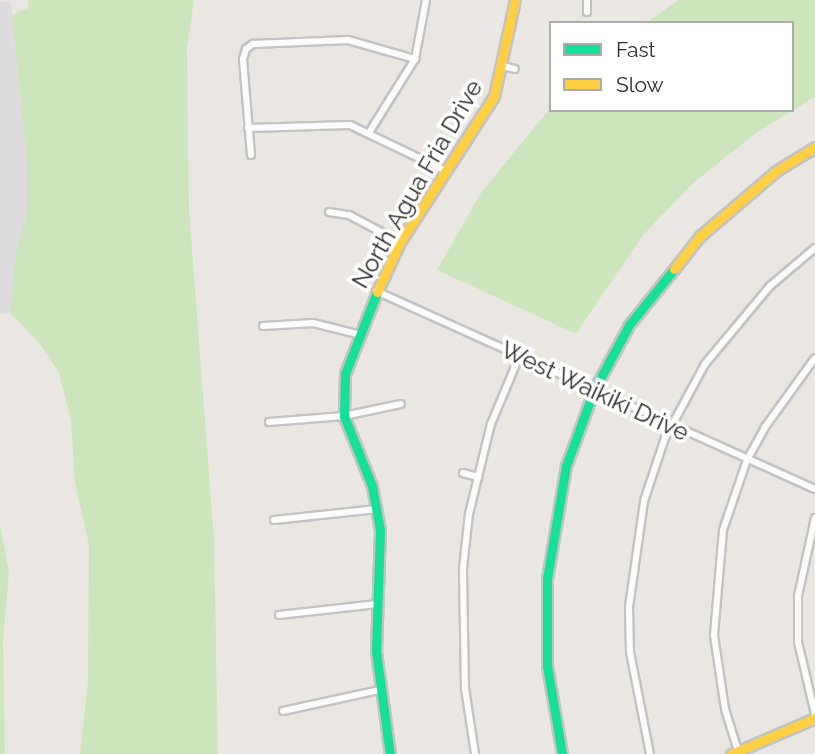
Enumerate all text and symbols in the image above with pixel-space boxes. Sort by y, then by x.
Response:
legend [549,21,794,112]
text: Fast [616,37,656,62]
text: Slow [616,72,664,97]
street label: North Agua Fria Drive [345,74,489,294]
street label: West Waikiki Drive [496,335,694,447]

